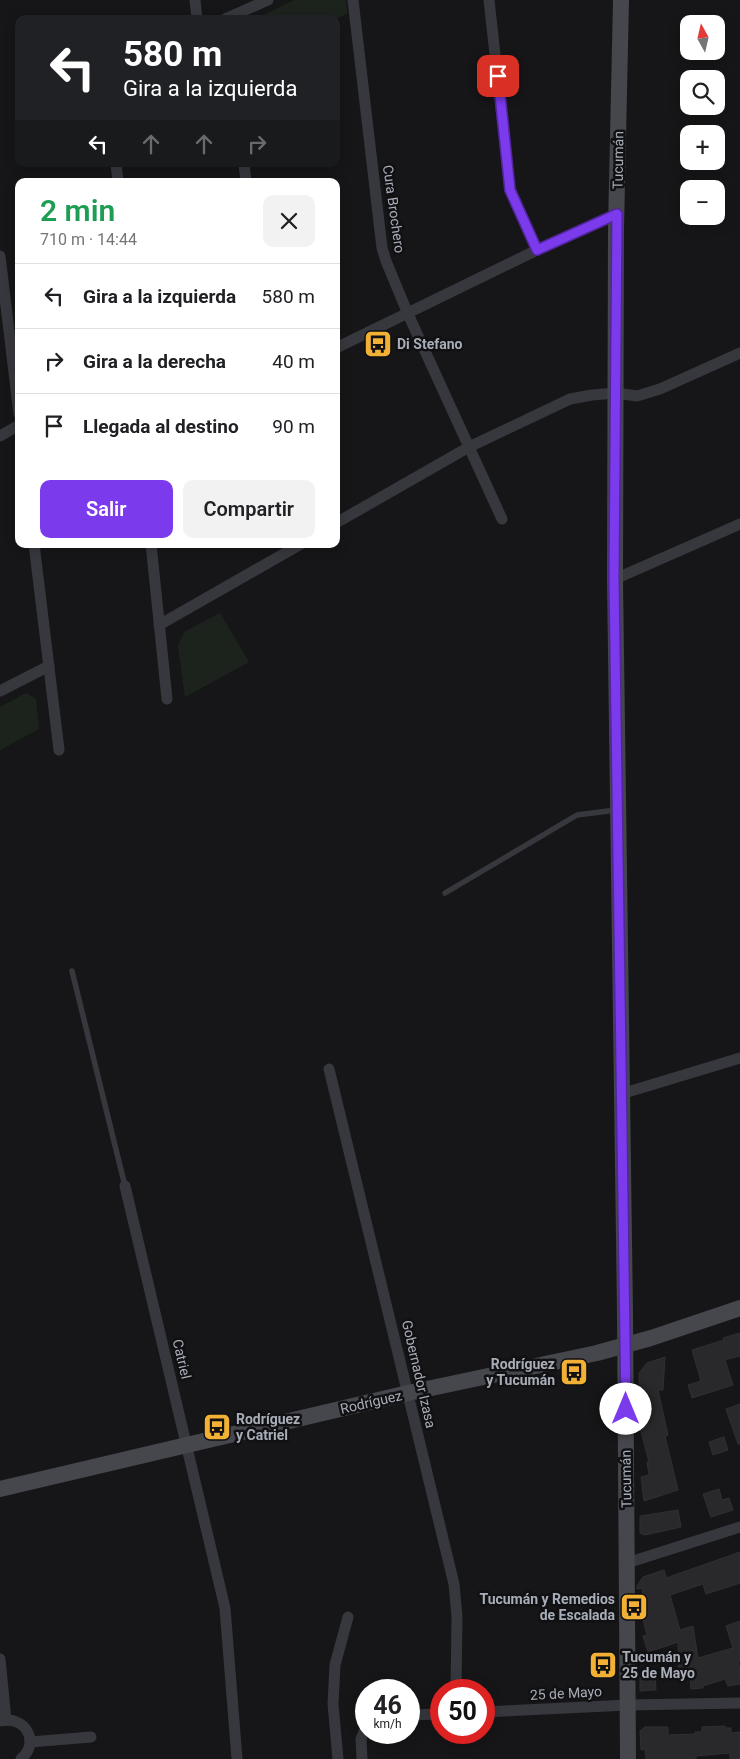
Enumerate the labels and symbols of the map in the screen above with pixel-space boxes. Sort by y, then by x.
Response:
north arrow [680,15,725,60]
pin [477,55,519,97]
street label: Tucumán [609,131,627,189]
street label: Cura Brochero [380,164,408,254]
bus stop icon: Di Stefano [363,329,393,359]
place label: Di Stefano [397,336,463,352]
street label: Gobernador Izasa [399,1319,439,1429]
street label: Catriel [170,1338,194,1380]
place label: Rodríguez y Tucumán [486,1356,555,1388]
bus stop icon: Rodríguez y Tucumán [559,1357,589,1387]
position arrow [599,1382,651,1434]
street label: Rodríguez [339,1387,403,1417]
place label: Rodríguez y Catriel [236,1411,300,1443]
bus stop icon: Rodríguez y Catriel [202,1412,232,1442]
street label: Tucumán [617,1450,635,1508]
place label: Tucumán y Remedios de Escalada [479,1591,615,1623]
bus stop icon: Tucumán y Remedios de Escalada [619,1592,649,1622]
place label: Tucumán y 25 de Mayo [622,1649,695,1681]
bus stop icon: Tucumán y 25 de Mayo [588,1650,618,1680]
speed limit sign: 50 [430,1679,495,1744]
street label: 25 de Mayo [530,1683,603,1703]

